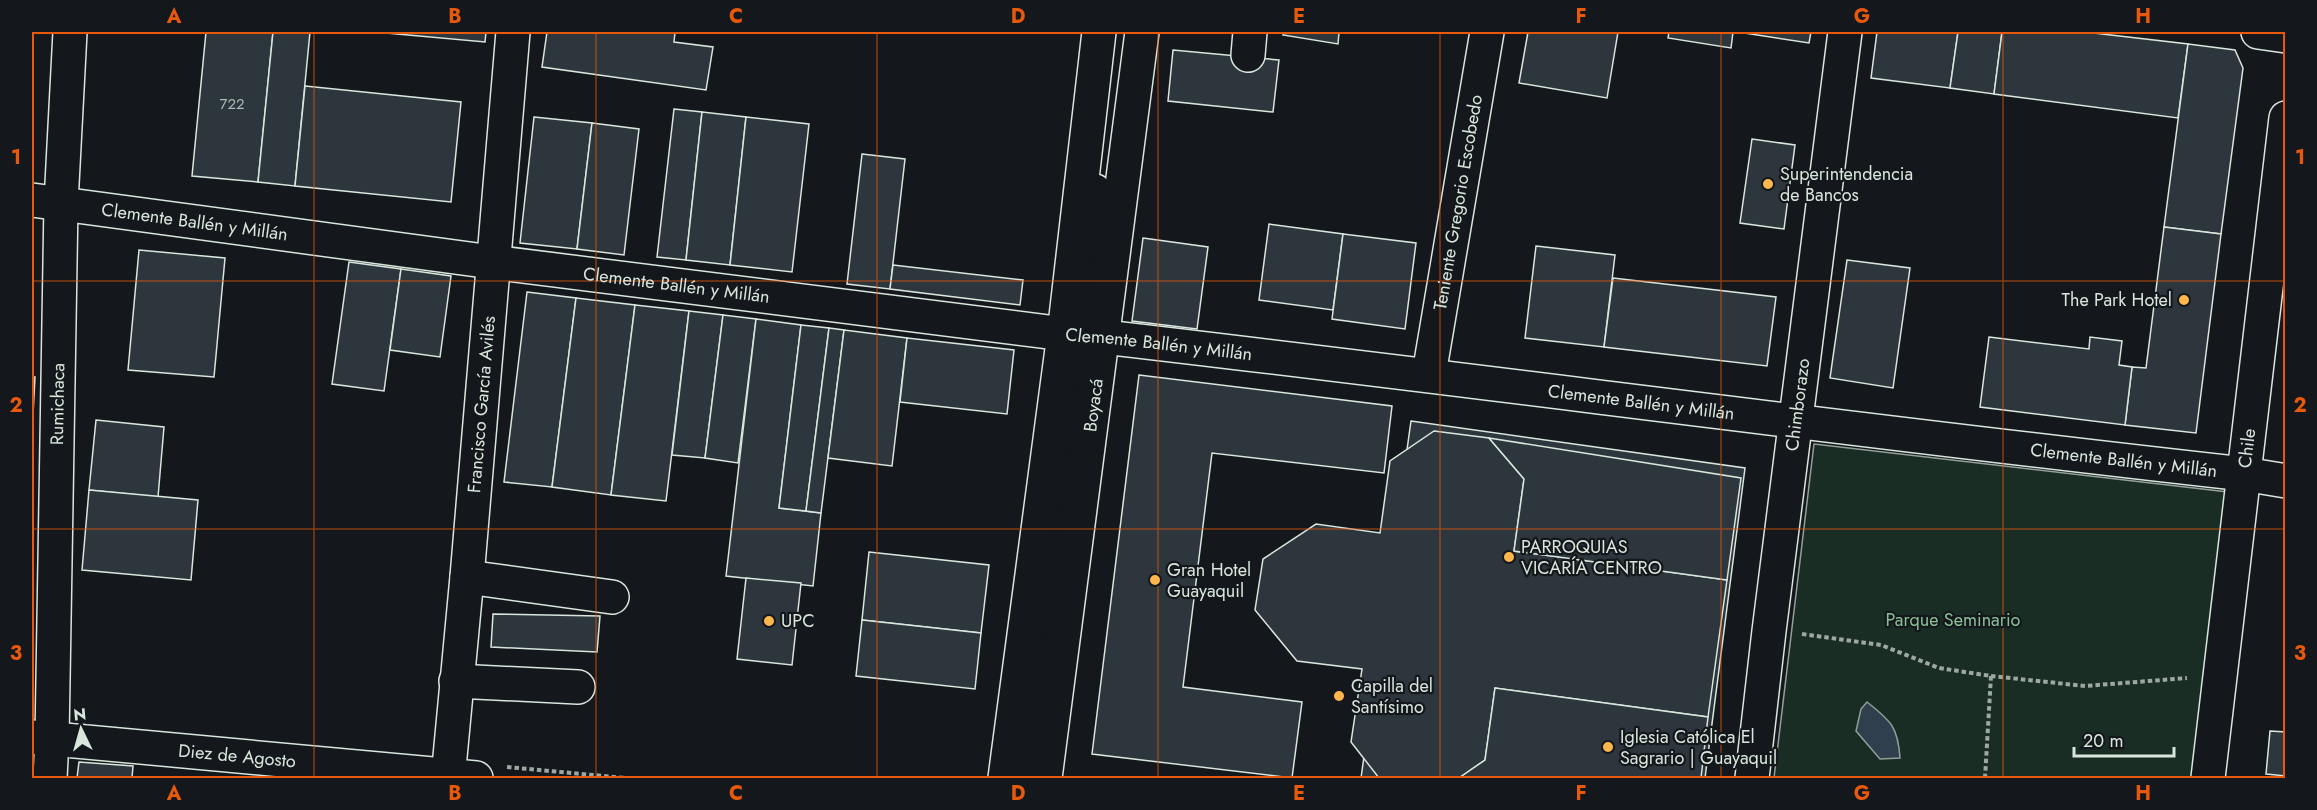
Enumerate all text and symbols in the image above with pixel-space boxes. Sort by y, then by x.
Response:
text: A [166,2,182,31]
text: B [448,2,462,31]
text: C [729,2,743,31]
text: D [1011,2,1025,31]
text: E [1293,2,1305,31]
text: F [1575,2,1587,31]
text: G [1854,2,1870,31]
text: H [2135,2,2151,31]
street label: Teniente Gregorio Escobedo [1427,92,1489,312]
house number: 722 [220,93,244,115]
text: 1 [11,143,21,172]
text: 1 [2295,143,2305,172]
place label: Superintendencia de Bancos [1780,161,1913,208]
marker: Superintendencia de Bancos [1761,177,1775,191]
street label: Clemente Ballén y Millán [100,196,289,247]
street label: Clemente Ballén y Millán [582,261,771,310]
place label: The Park Hotel [2062,287,2172,313]
marker: The Park Hotel [2177,293,2191,307]
street label: Francisco García Avilés [461,315,502,494]
street label: Clemente Ballén y Millán [1064,321,1254,367]
street label: Chimborazo [1779,357,1816,453]
street label: Rumichaca [44,363,71,445]
street label: Boyacá [1077,377,1110,433]
street label: Clemente Ballén y Millán [1546,378,1736,427]
text: 2 [9,391,23,420]
text: 2 [2293,391,2307,420]
street label: Chile [2232,427,2262,470]
street label: Clemente Ballén y Millán [2029,437,2218,484]
place label: PARROQUIAS VICARÍA CENTRO [1521,534,1662,581]
marker: PARROQUIAS VICARÍA CENTRO [1502,550,1516,564]
place label: Gran Hotel Guayaquil [1167,557,1251,604]
marker: Gran Hotel Guayaquil [1148,573,1162,587]
park label: Parque Seminario [1886,607,2021,633]
place label: UPC [781,608,814,634]
marker: UPC [762,614,776,628]
text: 3 [10,639,22,668]
text: 3 [2294,639,2306,668]
place label: Capilla del Santísimo [1351,673,1433,720]
marker: Capilla del Santísimo [1332,689,1346,703]
north arrow [51,699,111,759]
text: N [72,703,87,727]
scale bar [2074,720,2174,758]
place label: Iglesia Católica El Sagrario | Guayaquil [1620,724,1777,771]
text: 20 m [2083,728,2123,754]
street label: Diez de Agosto [177,738,297,774]
marker: Iglesia Católica El Sagrario | Guayaquil [1601,740,1615,754]
text: A [166,779,182,808]
text: B [448,779,462,808]
text: C [729,779,743,808]
text: D [1011,779,1025,808]
text: E [1293,779,1305,808]
text: F [1575,779,1587,808]
text: G [1854,779,1870,808]
text: H [2135,779,2151,808]

